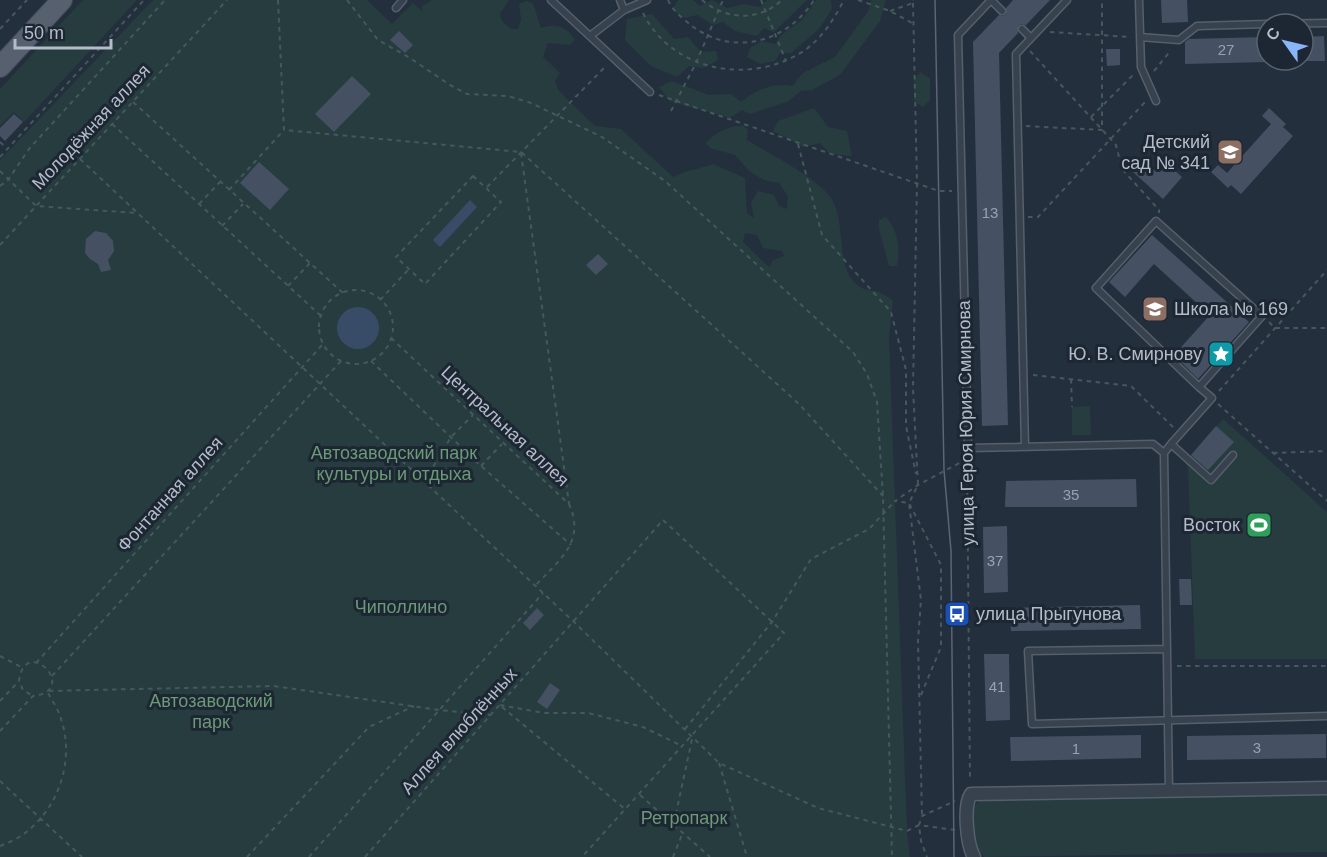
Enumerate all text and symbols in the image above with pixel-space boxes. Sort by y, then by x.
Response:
scale bar [15,12,111,50]
north arrow [1255,12,1315,72]
text: 50 m [24,23,64,43]
text: С [1263,24,1284,43]
house number: 27 [1218,41,1234,58]
street label: Молодёжная аллея [28,61,154,193]
place label: Детский сад № 341 [1121,132,1210,173]
school or university icon: Детский сад № 341 [1215,137,1245,167]
house number: 13 [982,204,998,221]
school or university icon: Школа № 169 [1140,294,1170,324]
street label: улица Героя Юрия Смирнова [954,299,978,546]
place label: Школа № 169 [1174,299,1288,319]
place icon: Ю. В. Смирнову [1206,339,1236,369]
place label: Ю. В. Смирнову [1068,344,1202,364]
street label: Центральная аллея [437,362,573,490]
street label: Фонтанная аллея [113,433,227,555]
park label: Автозаводский парк культуры и отдыха [311,443,477,484]
house number: 35 [1063,486,1079,503]
sports icon: Восток [1244,510,1274,540]
place label: Восток [1183,515,1240,535]
house number: 37 [987,552,1003,569]
park label: Чиполлино [355,597,447,617]
bus stop icon: улица Прыгунова [942,599,972,629]
place label: улица Прыгунова [976,604,1122,624]
street label: Аллея влюблённых [397,664,521,798]
house number: 41 [989,678,1005,695]
park label: Автозаводский парк [149,691,273,732]
house number: 3 [1253,739,1261,756]
house number: 1 [1072,740,1080,757]
park label: Ретропарк [641,808,727,828]

